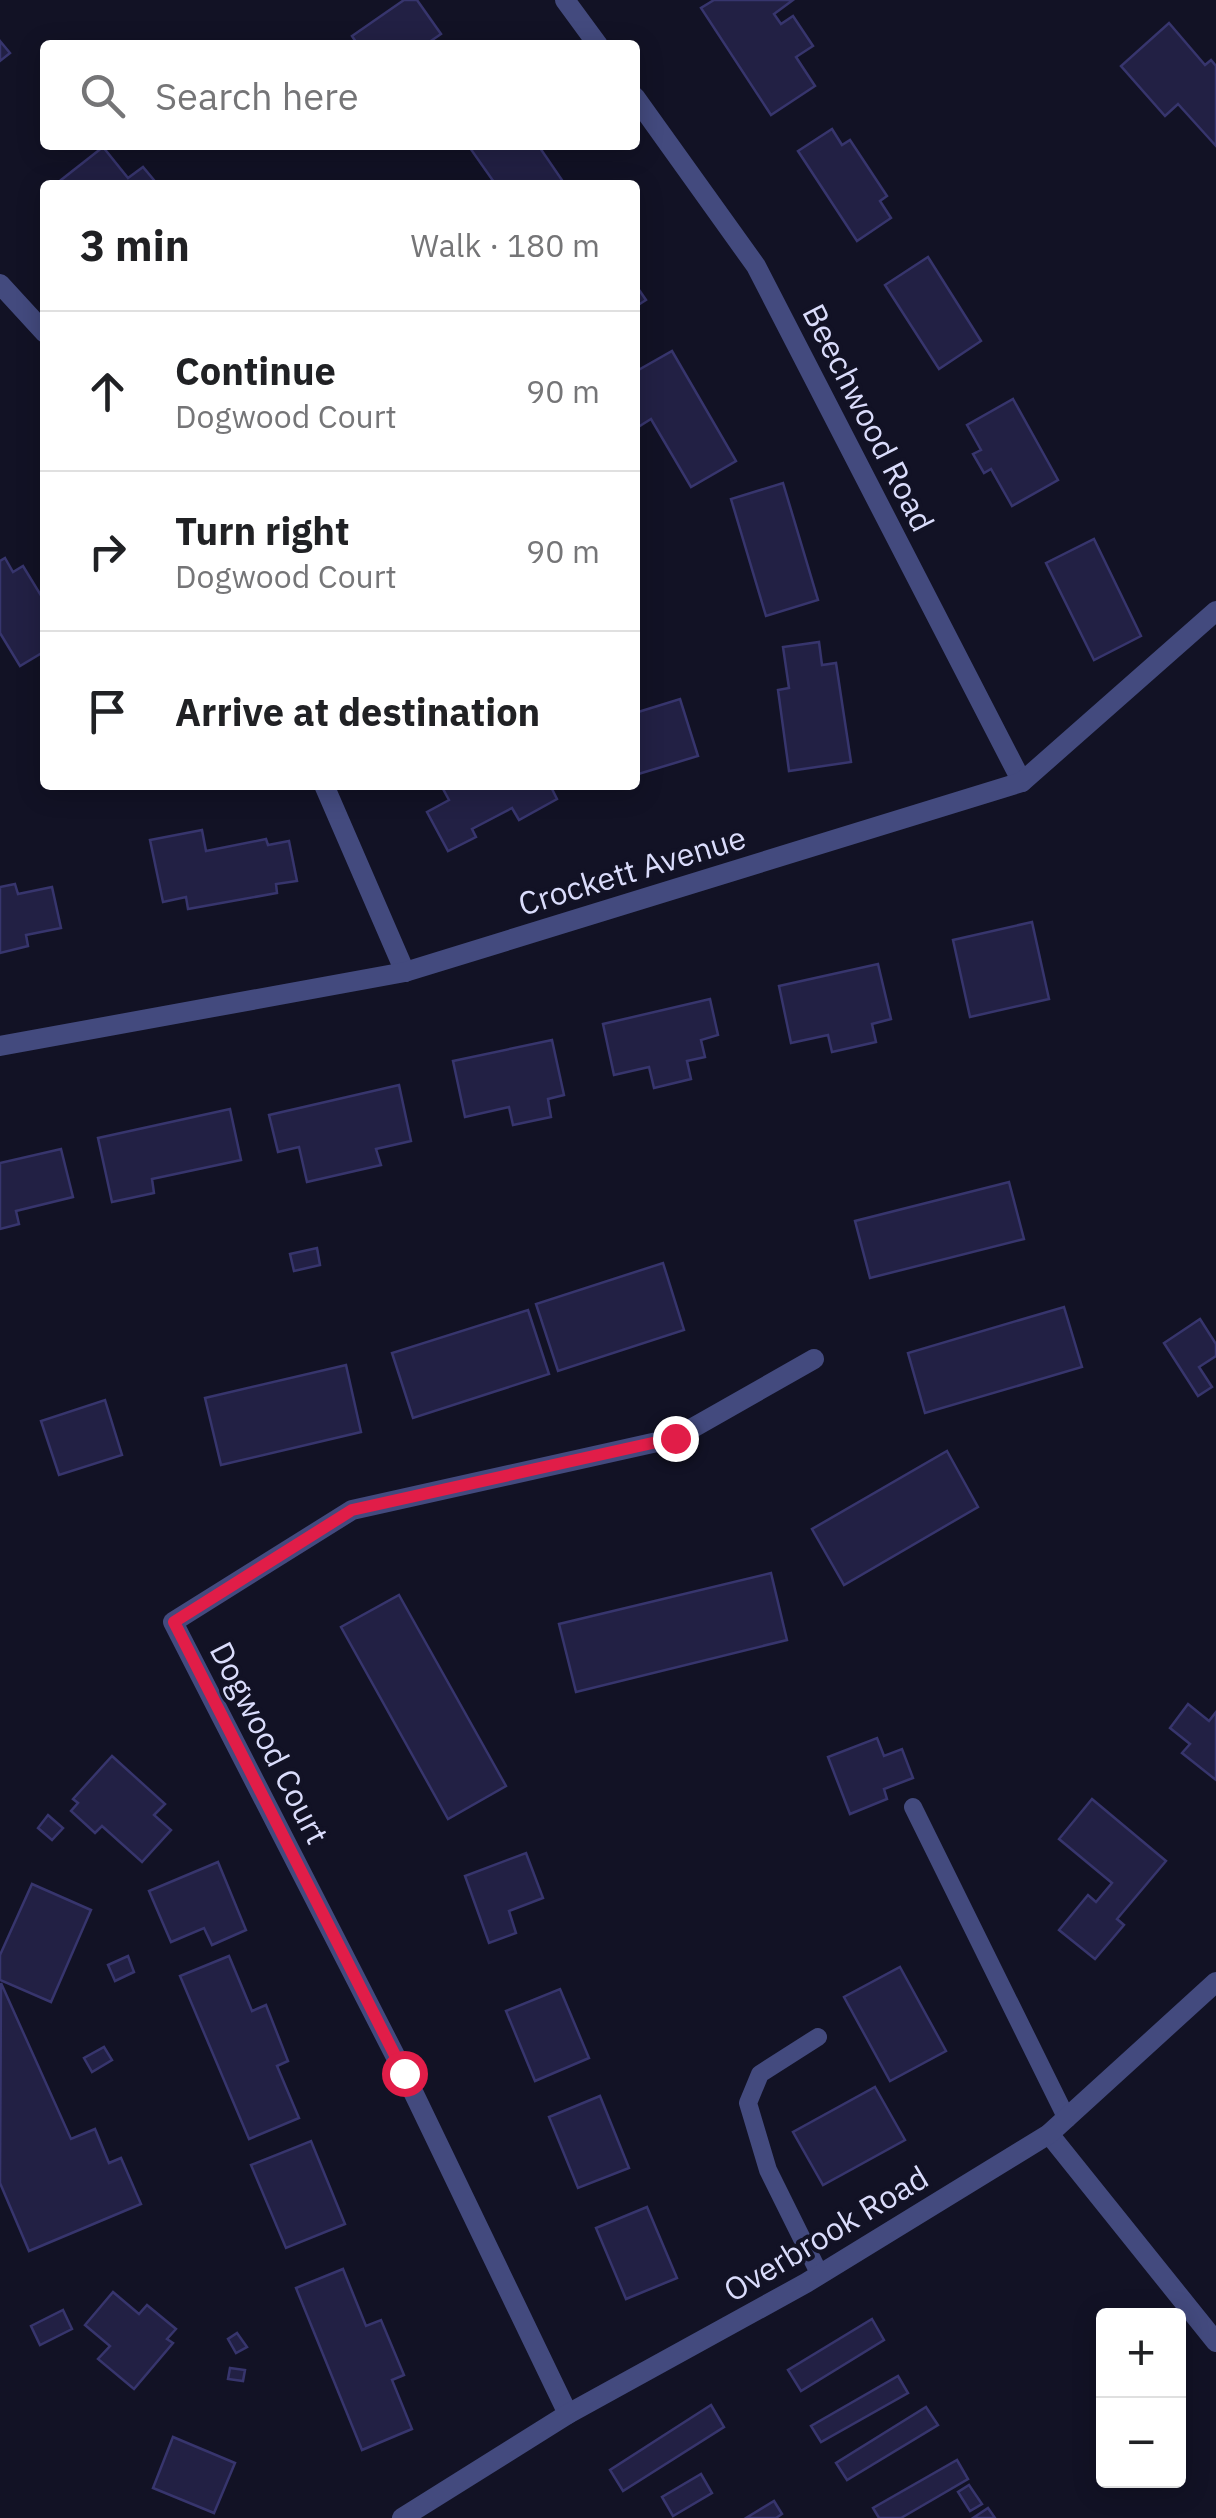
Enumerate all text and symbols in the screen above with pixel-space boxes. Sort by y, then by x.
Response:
search box [40,40,640,150]
icon: search [75,68,130,123]
text: Search here [155,71,359,120]
text: 3 min [80,218,190,273]
text: Walk · 180 m [411,224,600,266]
street label: Beechwood Road [793,297,944,538]
text: Continue [175,346,336,395]
icon: ahead [80,364,135,419]
text: 90 m [526,370,600,412]
text: Dogwood Court [175,395,397,437]
text: Turn right [175,506,350,555]
icon: right [80,524,135,579]
text: 90 m [526,530,600,572]
text: Dogwood Court [175,555,397,597]
icon: arrive [80,684,135,739]
text: Arrive at destination [175,687,540,736]
street label: Crockett Avenue [513,815,751,925]
route end [653,1416,699,1462]
street label: Dogwood Court [201,1634,339,1851]
route start [382,2051,428,2097]
street label: Overbrook Road [715,2156,935,2311]
map controls [1096,2308,1186,2488]
button: + [1096,2308,1186,2398]
button: − [1096,2398,1186,2488]

